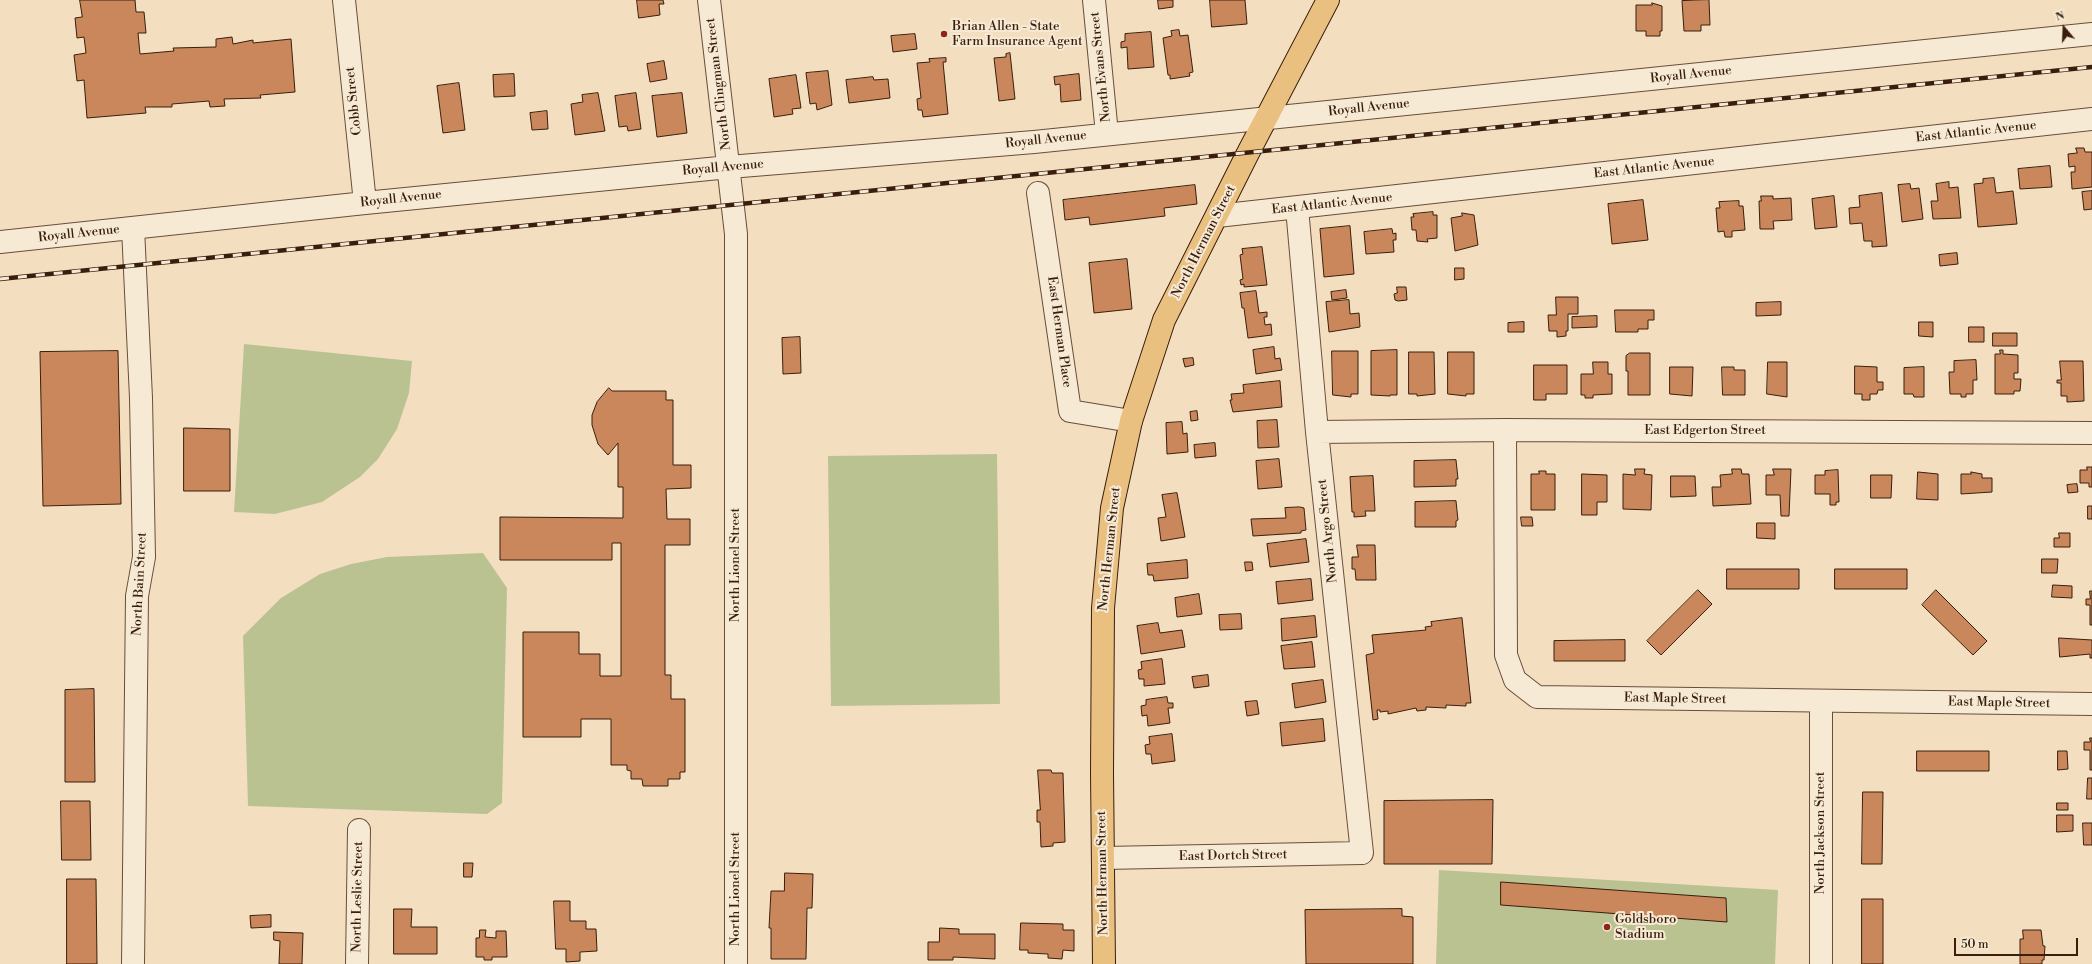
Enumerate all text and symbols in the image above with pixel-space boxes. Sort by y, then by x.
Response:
north arrow [2044,8,2084,48]
text: N [2054,9,2066,25]
street label: North Evans Street [1087,11,1115,123]
street label: North Clingman Street [703,17,735,151]
place label: Brian Allen - State Farm Insurance Agent [952,19,1082,50]
marker: Brian Allen - State Farm Insurance Agent [939,29,949,39]
street label: Royall Avenue [1649,63,1733,87]
street label: Cobb Street [343,66,365,136]
street label: Royall Avenue [1327,96,1411,120]
street label: East Atlantic Avenue [1915,118,2037,146]
street label: Royall Avenue [1004,128,1088,152]
street label: East Atlantic Avenue [1593,154,1715,182]
street label: Royall Avenue [681,157,765,179]
street label: North Herman Street [1169,183,1239,301]
street label: Royall Avenue [359,187,443,211]
street label: East Atlantic Avenue [1271,190,1393,218]
street label: Royall Avenue [37,222,121,246]
street label: East Herman Place [1043,275,1075,389]
street label: East Edgerton Street [1644,423,1766,439]
street label: North Argo Street [1315,478,1341,584]
street label: North Herman Street [1096,486,1124,612]
street label: North Lionel Street [728,508,744,622]
street label: North Bain Street [129,532,151,636]
street label: East Maple Street [1624,690,1726,708]
street label: East Maple Street [1948,694,2050,712]
street label: North Jackson Street [1813,772,1829,894]
street label: North Herman Street [1094,811,1112,935]
street label: North Lionel Street [728,832,744,946]
street label: North Leslie Street [349,841,367,953]
street label: East Dortch Street [1179,847,1287,865]
place label: Goldsboro Stadium [1615,912,1676,943]
marker: Goldsboro Stadium [1602,922,1612,932]
scale bar [1956,930,2080,956]
text: 50 m [1961,937,1989,952]

